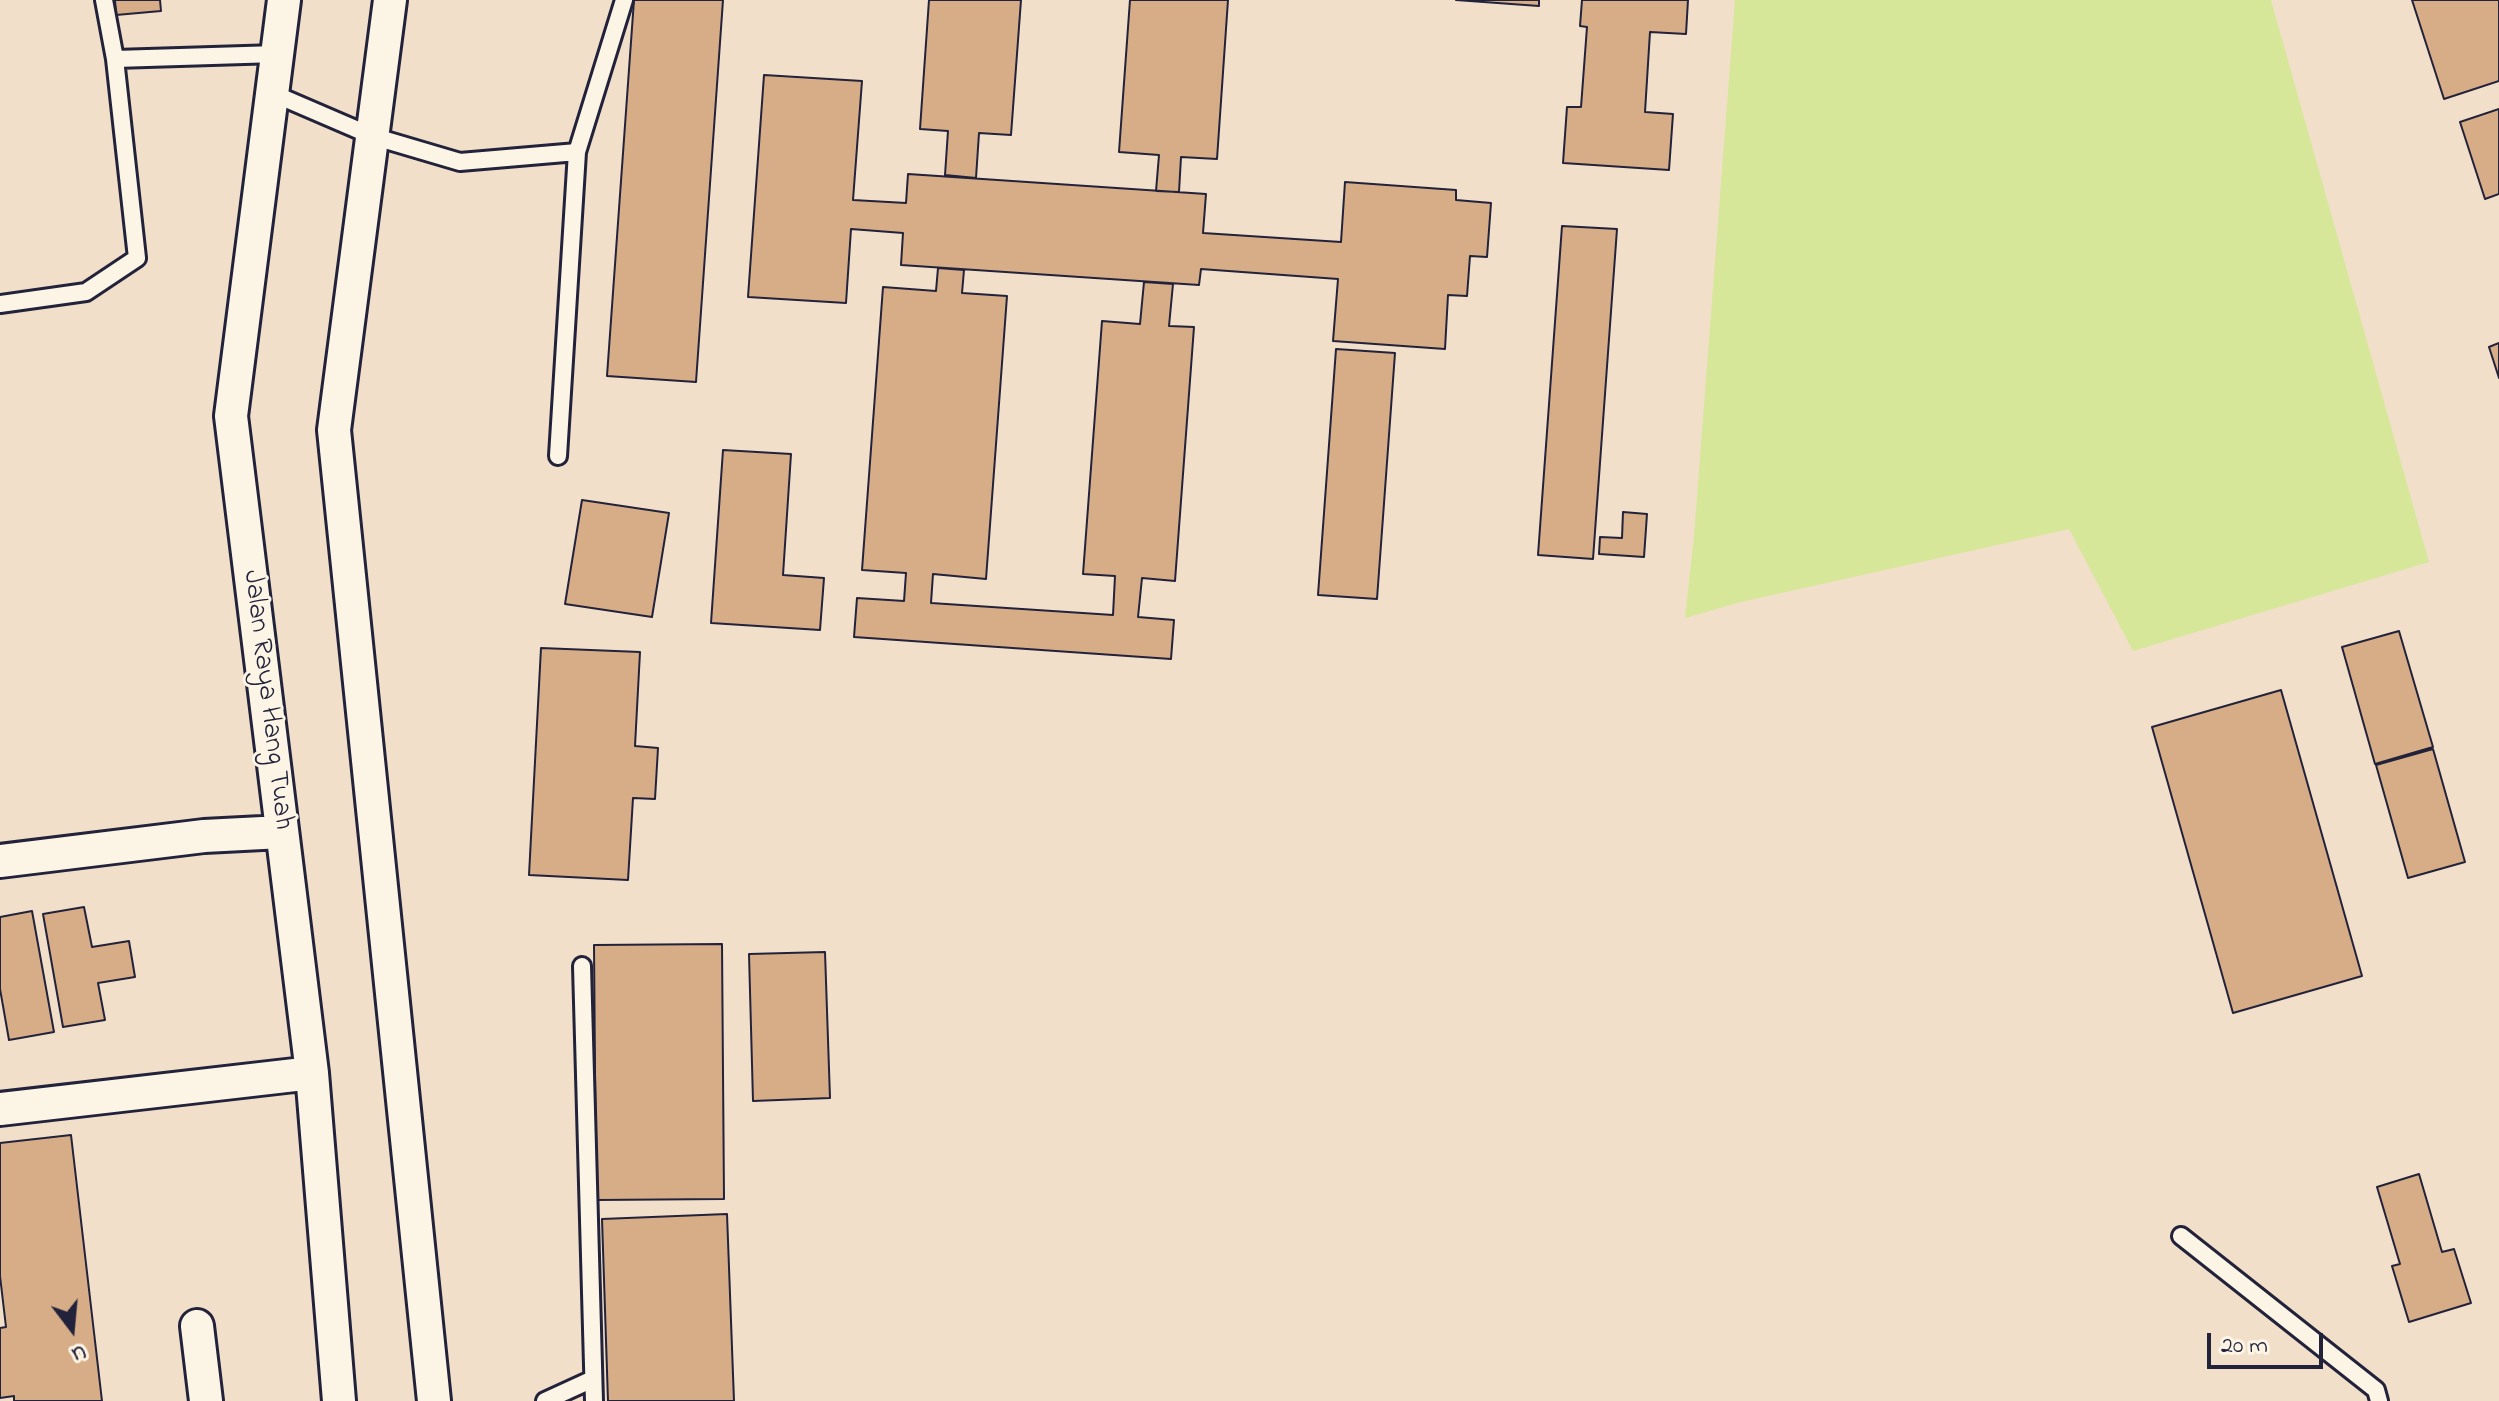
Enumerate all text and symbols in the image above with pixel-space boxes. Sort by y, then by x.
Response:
street label: Jalan Raya Hang Tuah [233,568,299,832]
north arrow [32,1289,112,1369]
scale bar [2211,1317,2327,1367]
text: 20 m [2221,1329,2268,1364]
text: U [68,1335,90,1369]

